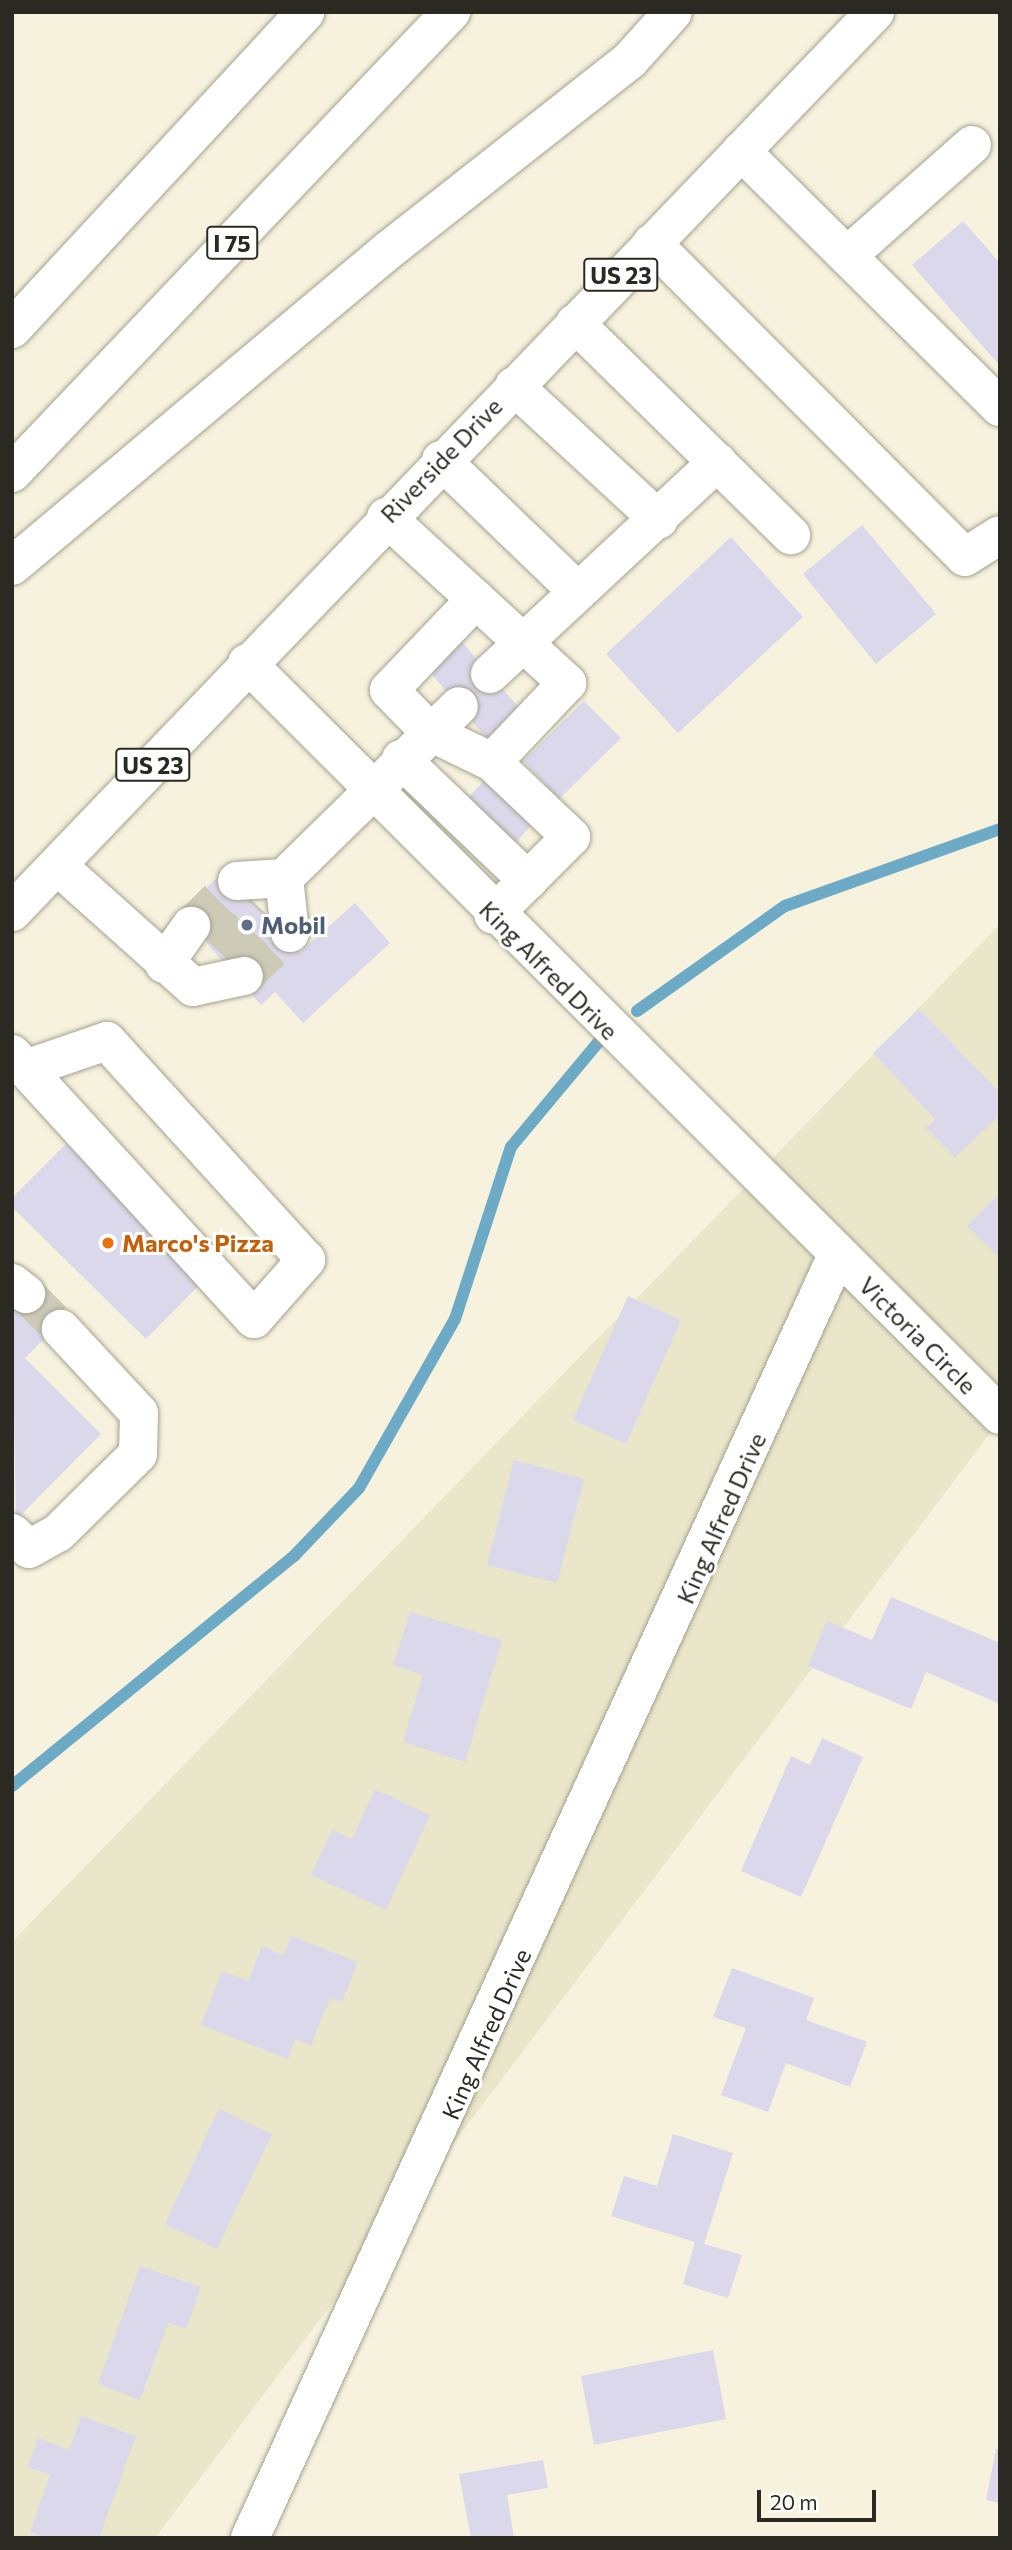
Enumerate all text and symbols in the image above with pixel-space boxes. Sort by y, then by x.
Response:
road number: I 75 [206,224,258,262]
road number: US 23 [582,256,660,294]
street label: Riverside Drive [374,392,508,528]
road number: US 23 [114,746,192,785]
street label: King Alfred Drive [474,895,624,1045]
place label: Mobil [261,911,326,939]
marker: Mobil [239,917,255,933]
place label: Marco's Pizza [122,1229,274,1257]
marker: Marco's Pizza [100,1235,116,1251]
street label: Victoria Circle [853,1270,983,1400]
street label: King Alfred Drive [670,1428,772,1608]
street label: King Alfred Drive [435,1944,537,2124]
scale bar [760,2476,879,2520]
text: 20 m [770,2489,818,2514]

